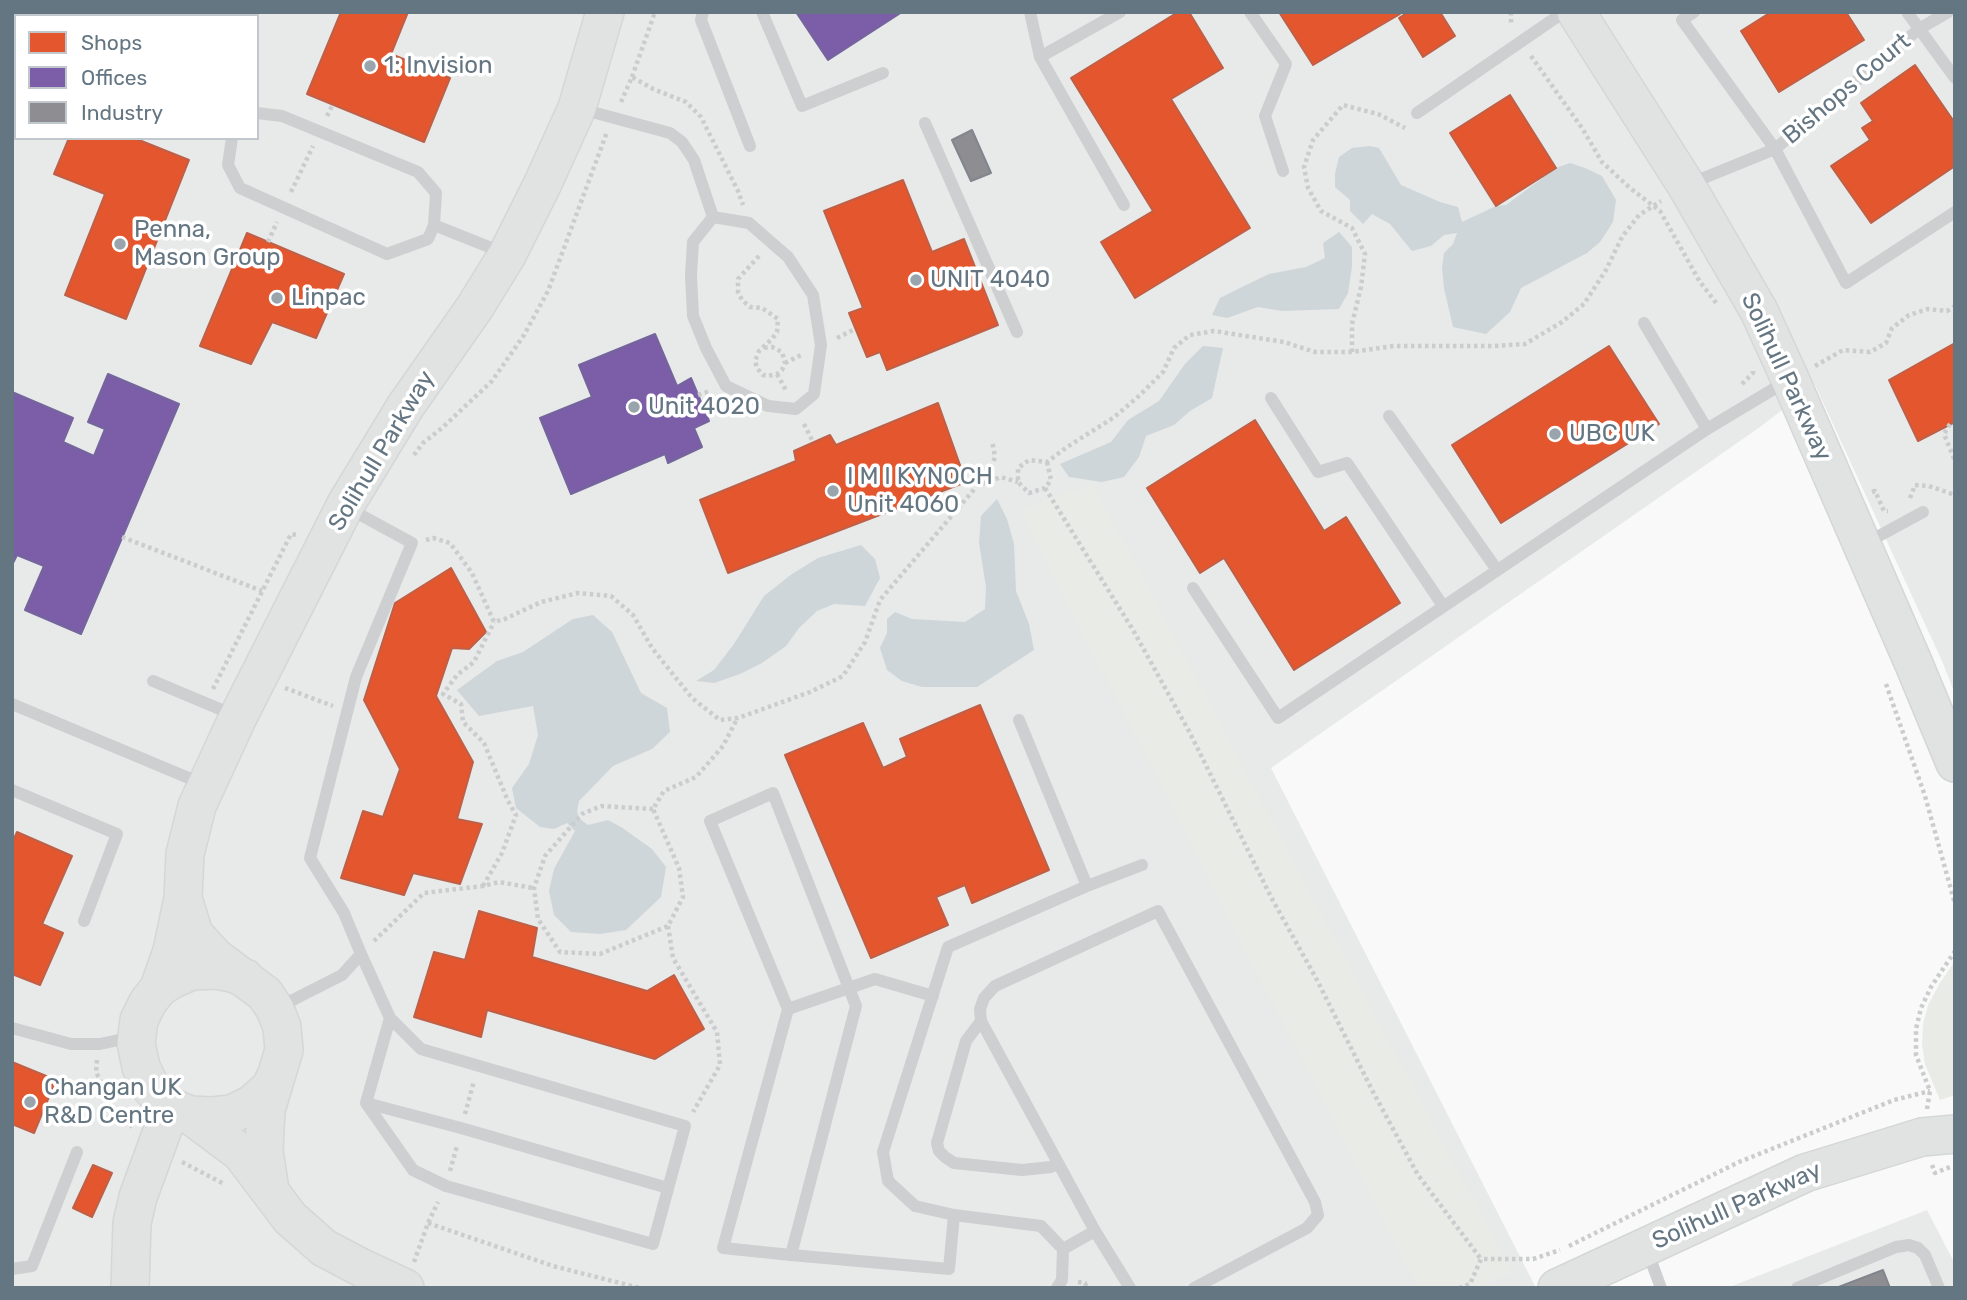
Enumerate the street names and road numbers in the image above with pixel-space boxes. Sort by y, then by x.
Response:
street label: Bishops Court [1777,27,1917,151]
street label: Solihull Parkway [1734,288,1838,466]
street label: Solihull Parkway [323,366,441,536]
street label: Solihull Parkway [1648,1156,1826,1256]

